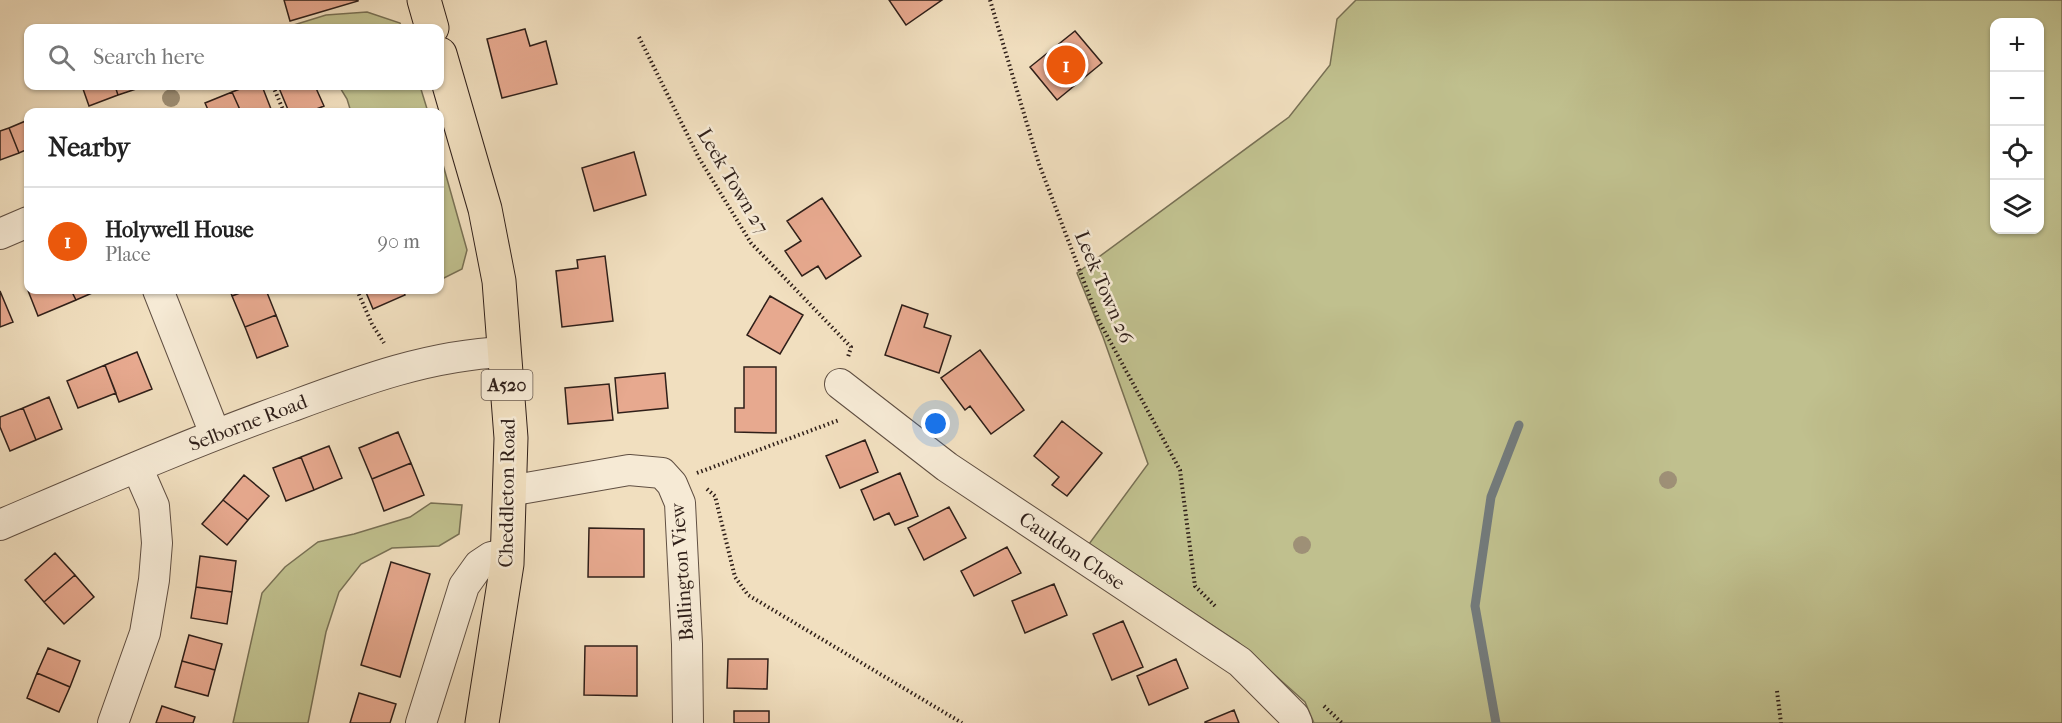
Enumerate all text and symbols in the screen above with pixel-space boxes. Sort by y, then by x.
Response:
map controls [1990,18,2044,234]
button: + [1990,18,2044,72]
search box [24,24,444,90]
icon: search [45,41,78,74]
pin: 1 [1046,42,1086,88]
text: Search here [93,44,205,70]
button: − [1990,72,2044,126]
street label: Leek Town 27 [693,124,774,238]
button: locate [1990,126,2044,180]
text: Nearby [48,132,130,163]
button: layers [1990,180,2044,234]
text: Holywell House [105,217,254,243]
street label: Leek Town 26 [1070,227,1138,347]
text: 1 [64,230,71,253]
text: 90 m [378,230,420,253]
text: Place [105,243,151,266]
road number: A520 [482,370,532,400]
street label: Selborne Road [186,390,311,456]
your location [921,409,950,438]
street label: Cheddleton Road [494,417,520,568]
street label: Ballington View [666,501,698,642]
street label: Cauldon Close [1015,507,1129,595]

